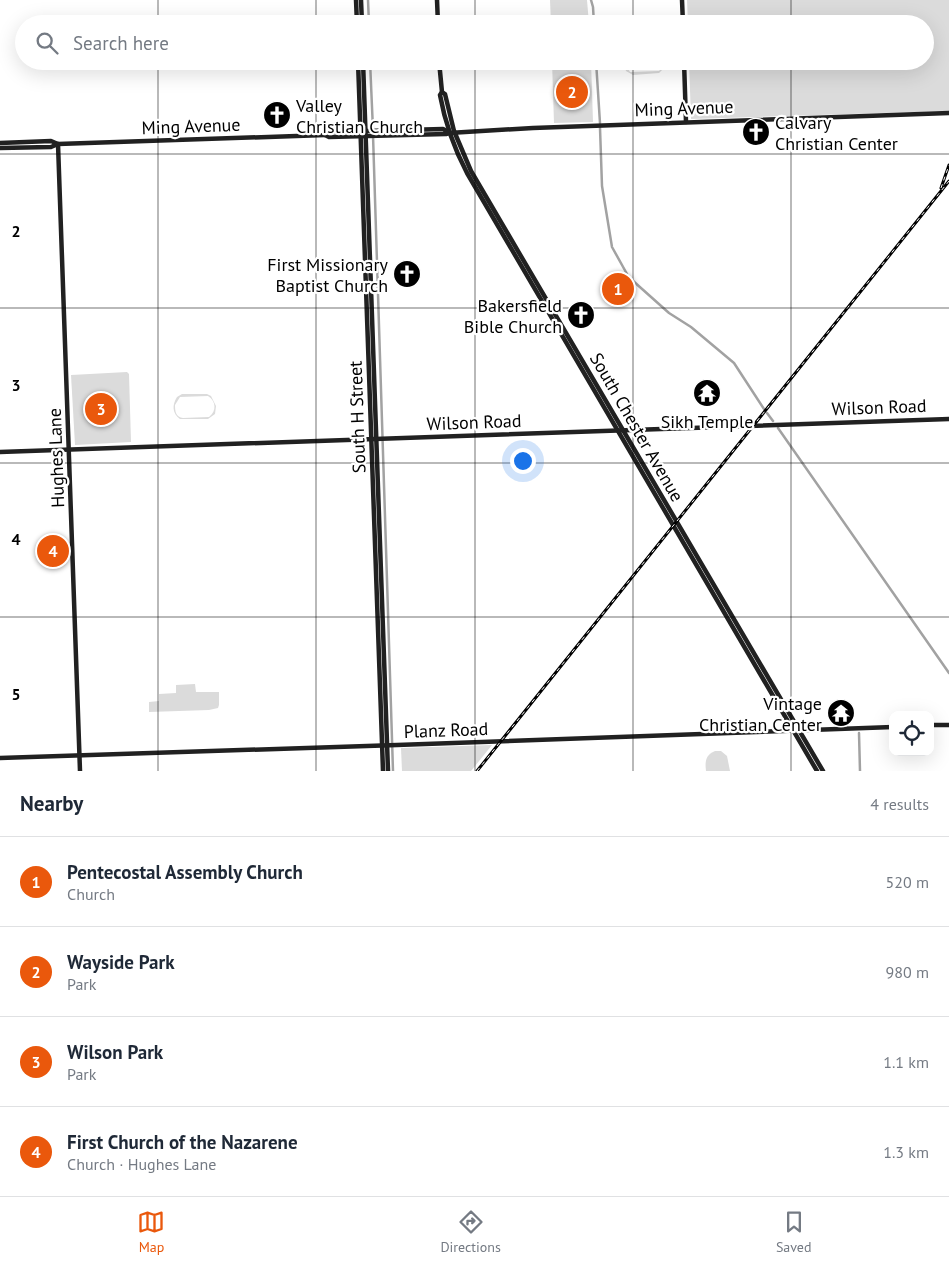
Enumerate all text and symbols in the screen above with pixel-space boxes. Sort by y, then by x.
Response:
search box [15,15,934,70]
icon: search [33,29,61,57]
text: Search here [73,31,169,55]
pin: 2 [556,73,588,111]
place label: Valley Christian Church [295,94,423,138]
street label: Ming Avenue [634,95,734,121]
church icon: Valley Christian Church [262,100,292,130]
place label: Calvary Christian Center [775,111,898,155]
street label: Ming Avenue [141,113,241,139]
church icon: Calvary Christian Center [741,117,771,147]
text: 2 [11,221,21,241]
place label: First Missionary Baptist Church [267,253,389,297]
church icon: First Missionary Baptist Church [392,259,422,289]
pin: 1 [602,270,634,308]
place label: Bakersfield Bible Church [464,294,562,338]
church icon: Bakersfield Bible Church [566,300,596,330]
street label: South Chester Avenue [585,348,689,506]
street label: South H Street [344,360,370,474]
text: 3 [11,375,21,395]
temple icon: Sikh Temple [692,378,722,408]
pin: 3 [85,390,117,428]
street label: Wilson Road [831,394,927,420]
street label: Hughes Lane [43,408,69,508]
street label: Wilson Road [426,409,522,435]
place label: Sikh Temple [661,410,753,433]
your location [510,448,536,474]
text: 4 [11,529,21,549]
pin: 4 [37,532,69,570]
text: 5 [11,684,21,704]
place label: Vintage Christian Center [699,692,822,736]
temple icon: Vintage Christian Center [826,698,856,728]
map controls [889,711,934,756]
button: locate [889,711,934,756]
street label: Planz Road [403,717,489,743]
text: Nearby [20,790,83,817]
text: 4 results [870,794,929,814]
text: Pentecostal Assembly Church [67,860,303,884]
text: 1 [31,872,41,892]
text: 520 m [886,872,929,892]
text: Church [67,884,115,904]
text: Wayside Park [67,950,175,974]
text: 2 [31,962,41,982]
text: 980 m [886,962,929,982]
text: Park [67,974,96,994]
text: Wilson Park [67,1040,163,1064]
text: 3 [31,1052,41,1072]
text: 1.1 km [883,1052,929,1072]
text: Park [67,1064,96,1084]
text: First Church of the Nazarene [67,1130,298,1154]
text: 4 [31,1142,41,1162]
text: 1.3 km [883,1142,929,1162]
text: Church · Hughes Lane [67,1154,216,1174]
tab: Map [137,1208,165,1256]
tab: Directions [440,1208,501,1256]
tab: Saved [776,1208,812,1256]

